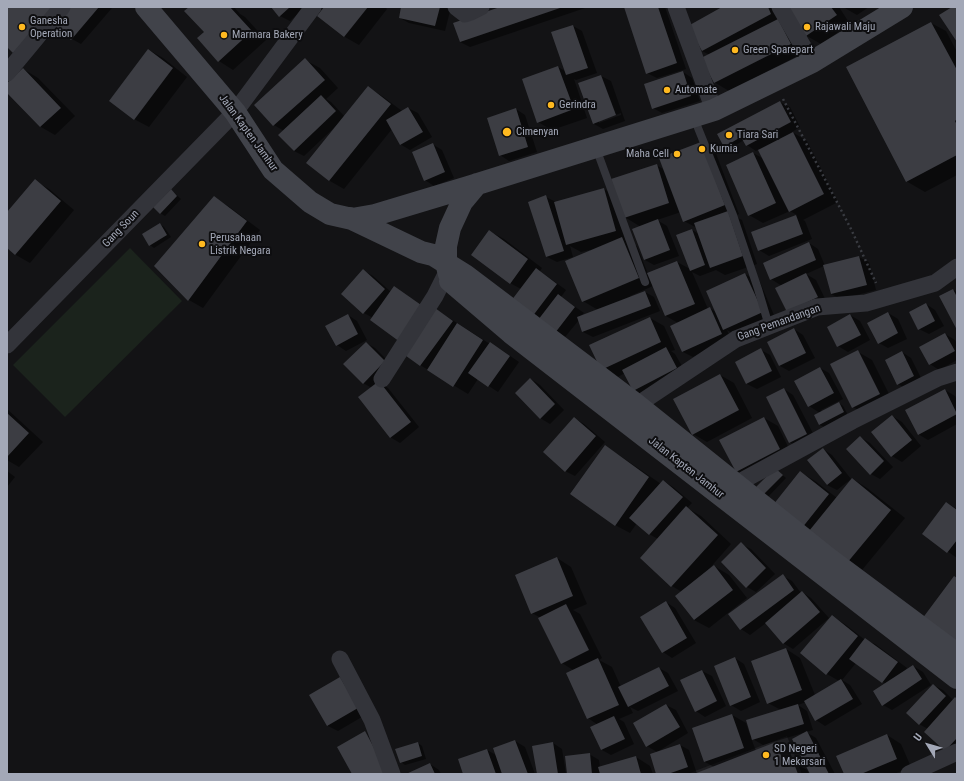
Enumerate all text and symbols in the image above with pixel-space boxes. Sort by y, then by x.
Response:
place label: Ganesha Operation [30,14,72,40]
place label: Rajawali Maju [815,20,875,34]
marker: Ganesha Operation [17,22,27,32]
marker: Rajawali Maju [802,22,812,32]
place label: Marmara Bakery [232,28,303,42]
marker: Marmara Bakery [219,30,229,40]
place label: Green Sparepart [743,43,813,57]
marker: Green Sparepart [730,45,740,55]
place label: Automate [675,83,717,97]
marker: Automate [662,85,672,95]
street label: Jalan Kapten Jamhur [216,92,280,174]
place label: Gerindra [559,98,596,112]
marker: Gerindra [546,100,556,110]
place label: Cimenyan [516,125,559,139]
marker: Cimenyan [501,126,513,138]
place label: Tiara Sari [737,128,778,142]
marker: Tiara Sari [724,130,734,140]
place label: Kurnia [710,142,738,156]
marker: Kurnia [697,144,707,154]
place label: Maha Cell [626,147,669,161]
marker: Maha Cell [672,149,682,159]
street label: Gang Soun [100,208,142,250]
place label: Perusahaan Listrik Negara [210,231,270,257]
marker: Perusahaan Listrik Negara [197,239,207,249]
street label: Gang Pemandangan [736,302,822,344]
street label: Jalan Kapten Jamhur [646,434,726,502]
north arrow [908,725,948,765]
text: U [911,731,925,744]
place label: SD Negeri 1 Mekarsari [774,742,825,768]
marker: SD Negeri 1 Mekarsari [761,750,771,760]

